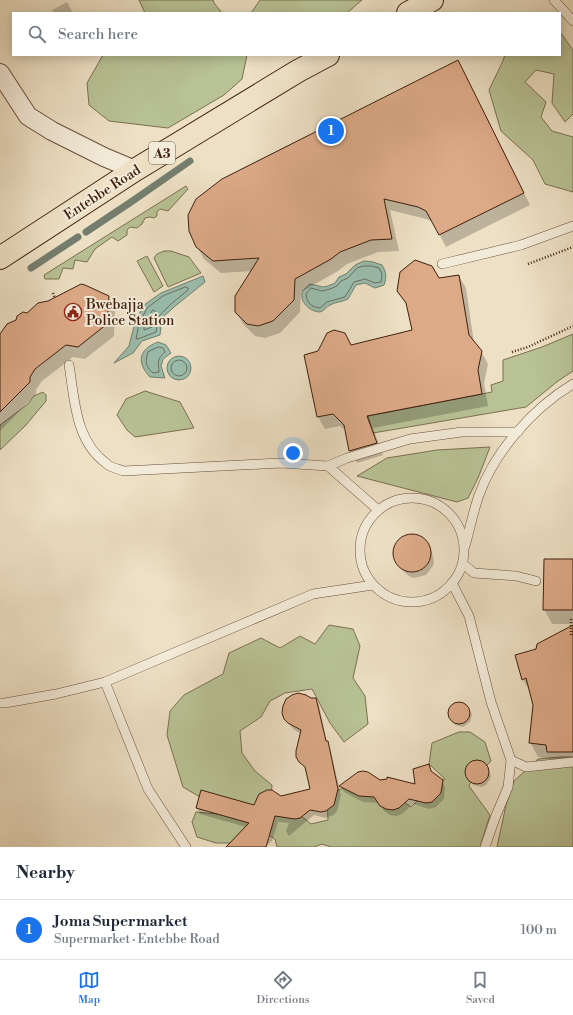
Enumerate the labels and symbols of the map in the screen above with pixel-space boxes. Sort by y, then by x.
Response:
pin: 1 [318,116,344,146]
road number: A3 [149,142,175,164]
street label: Entebbe Road [61,161,145,224]
place label: Bwebajja Police Station [85,296,175,330]
public building icon: Bwebajja Police Station [63,302,83,322]
your location [283,443,303,463]

